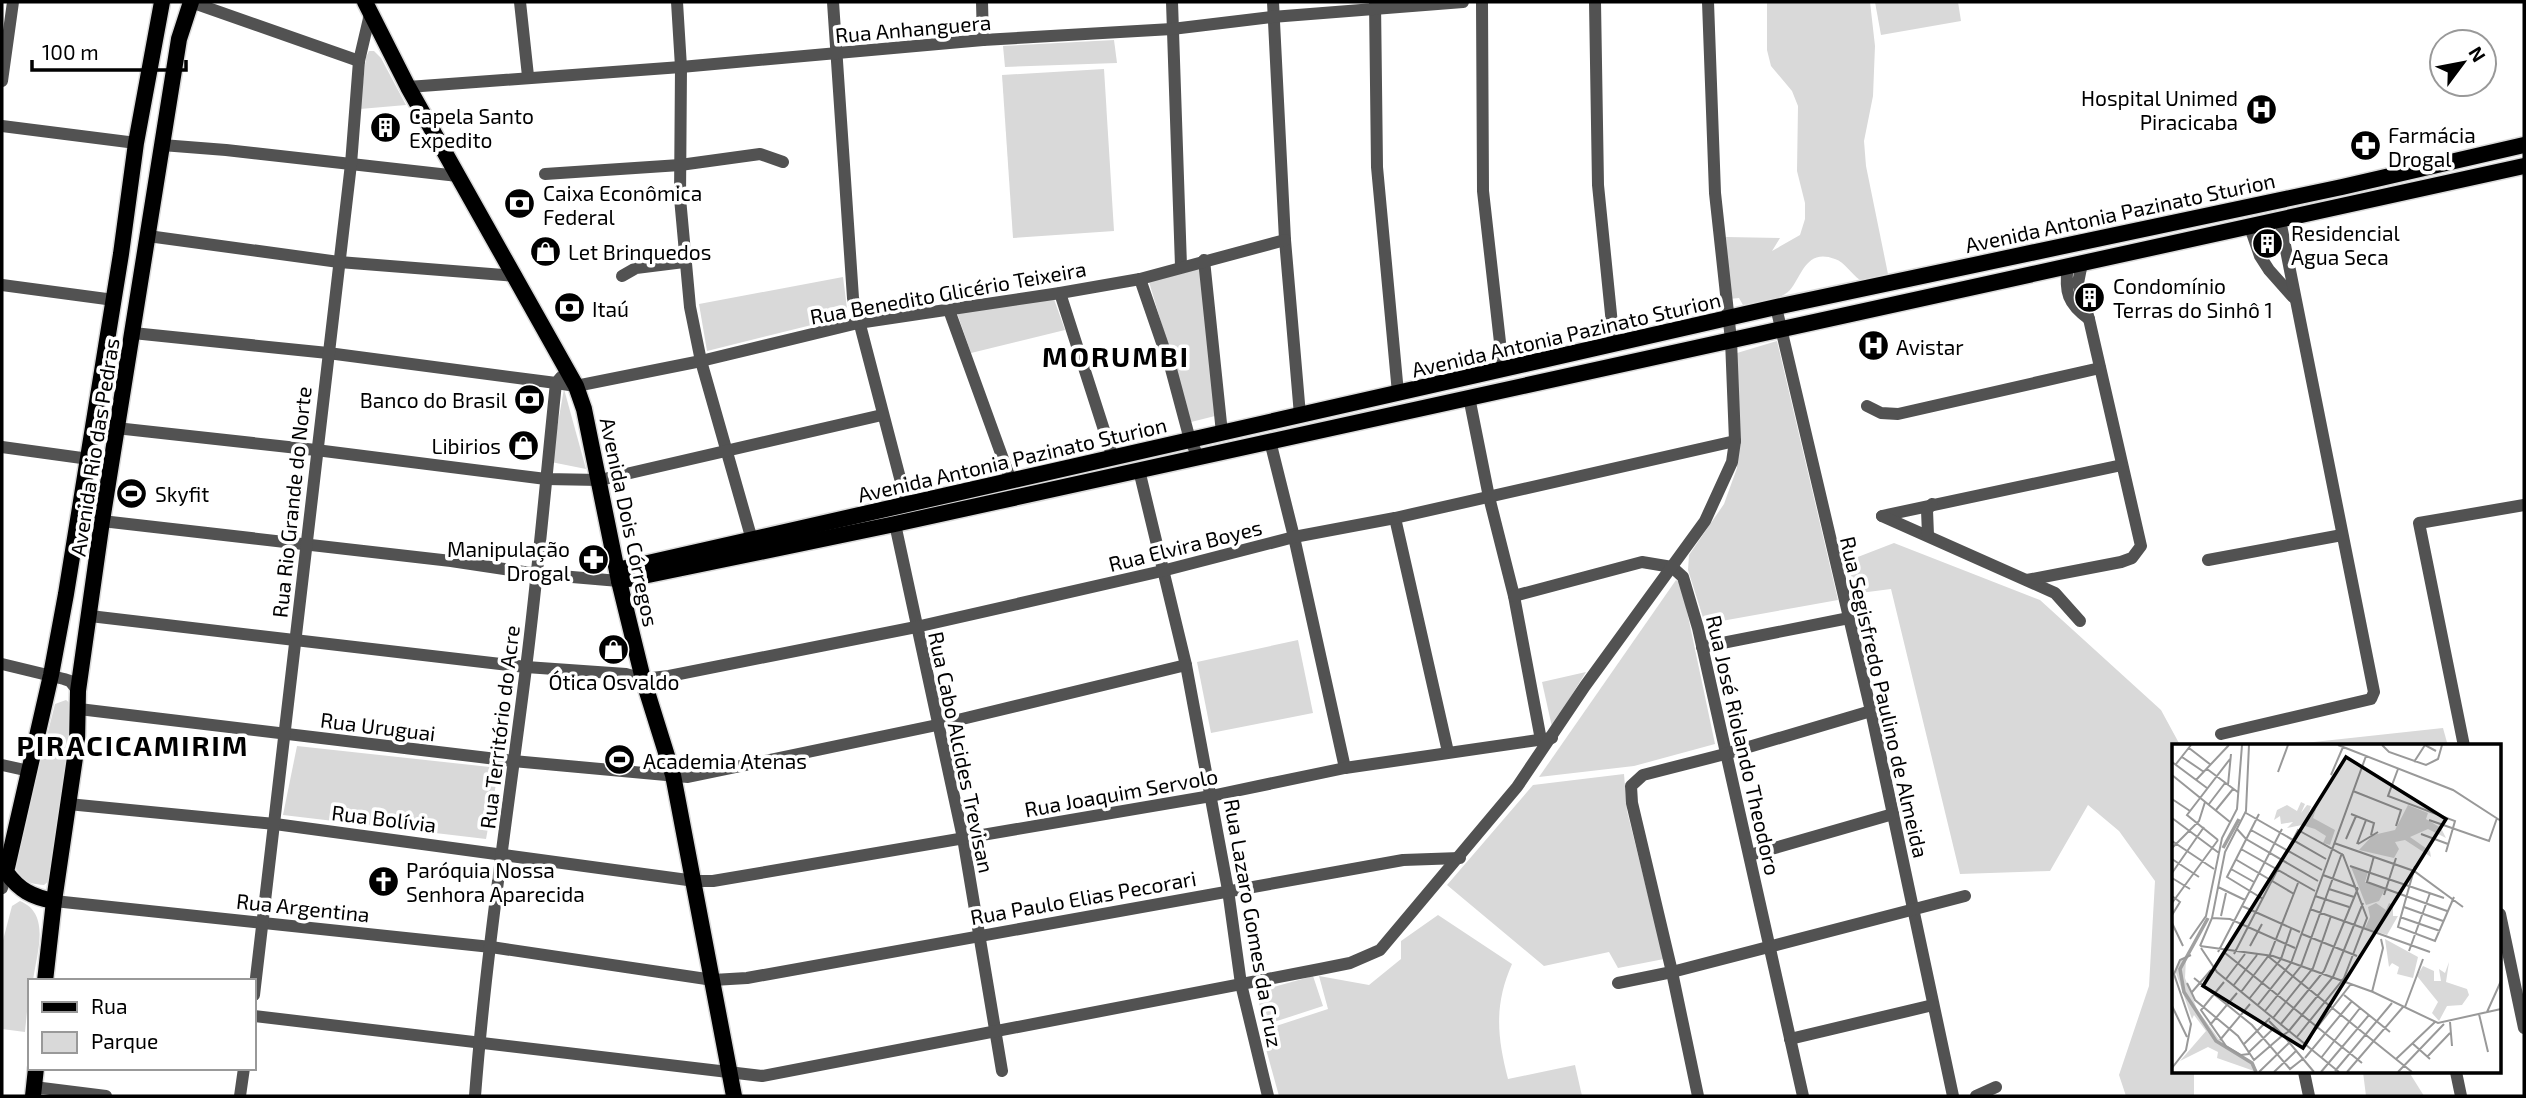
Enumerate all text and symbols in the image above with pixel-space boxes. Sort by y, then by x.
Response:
street label: Rua Anhanguera [834,9,992,47]
scale bar [32,28,186,72]
north arrow [2428,28,2498,98]
text: 100 m [42,39,99,64]
text: N [2464,42,2491,66]
place label: Hospital Unimed Piracicaba [2081,85,2238,134]
hospital icon: Hospital Unimed Piracicaba [2244,92,2278,126]
place label: Capela Santo Expedito [409,103,534,152]
building icon: Capela Santo Expedito [369,110,403,144]
place label: Farmácia Drogal [2388,122,2476,171]
pharmacy icon: Farmácia Drogal [2348,129,2382,163]
street label: Avenida Antonia Pazinato Sturion [1963,167,2277,257]
place label: Caixa Econômica Federal [543,180,702,229]
bank icon: Caixa Econômica Federal [503,187,537,221]
place label: Residencial Agua Seca [2291,220,2401,269]
building icon: Residencial Agua Seca [2251,227,2285,261]
shop icon: Let Brinquedos [528,234,562,268]
place label: Let Brinquedos [568,239,711,264]
street label: Rua Benedito Glicério Teixeira [808,255,1088,329]
place label: Condomínio Terras do Sinhô 1 [2113,273,2273,322]
building icon: Condomínio Terras do Sinhô 1 [2073,280,2107,314]
street label: Avenida Antonia Pazinato Sturion [1409,286,1723,382]
bank icon: Itaú [552,291,586,325]
place label: Itaú [592,296,629,321]
hospital icon: Avistar [1856,329,1890,363]
place label: Avistar [1896,334,1964,359]
street label: Avenida Rio das Pedras [64,336,124,558]
district label: MORUMBI [1042,339,1190,373]
bank icon: Banco do Brasil [513,382,547,416]
street label: Rua Rio Grande do Norte [266,385,316,619]
place label: Banco do Brasil [360,387,508,412]
street label: Avenida Antonia Pazinato Sturion [855,411,1169,507]
street label: Avenida Dois Córregos [596,415,664,629]
shop icon: Libirios [507,428,541,462]
place label: Libirios [432,433,501,458]
sports icon: Skyfit [115,476,149,510]
place label: Skyfit [155,481,209,506]
street label: Rua Elvira Boyes [1106,514,1264,576]
street label: Rua Segisfredo Paulino de Almeida [1836,534,1934,860]
place label: Manipulação Drogal [447,536,571,585]
pharmacy icon: Manipulação Drogal [576,543,610,577]
street label: Rua José Riolando Theodoro [1702,612,1786,878]
street label: Rua Território do Acre [474,624,524,830]
street label: Rua Cabo Alcides Trevisan [924,629,1000,875]
shop icon: Ótica Osvaldo [597,632,631,666]
place label: Ótica Osvaldo [548,669,680,694]
street label: Rua Uruguai [319,707,437,745]
district label: PIRACICAMIRIM [17,728,249,762]
sports icon: Academia Atenas [603,743,637,777]
inset map [2172,744,2502,1074]
place label: Academia Atenas [643,748,807,773]
street label: Rua Joaquim Servolo [1022,763,1220,821]
street label: Rua Lazaro Gomes da Cruz [1220,797,1288,1049]
street label: Rua Bolívia [330,799,438,837]
place label: Paróquia Nossa Senhora Aparecida [406,857,585,906]
church icon: Paróquia Nossa Senhora Aparecida [366,864,400,898]
street label: Rua Paulo Elias Pecorari [968,865,1198,929]
street label: Rua Argentina [235,888,371,926]
legend [28,979,256,1070]
text: Rua [91,993,127,1018]
text: Parque [91,1028,158,1053]

